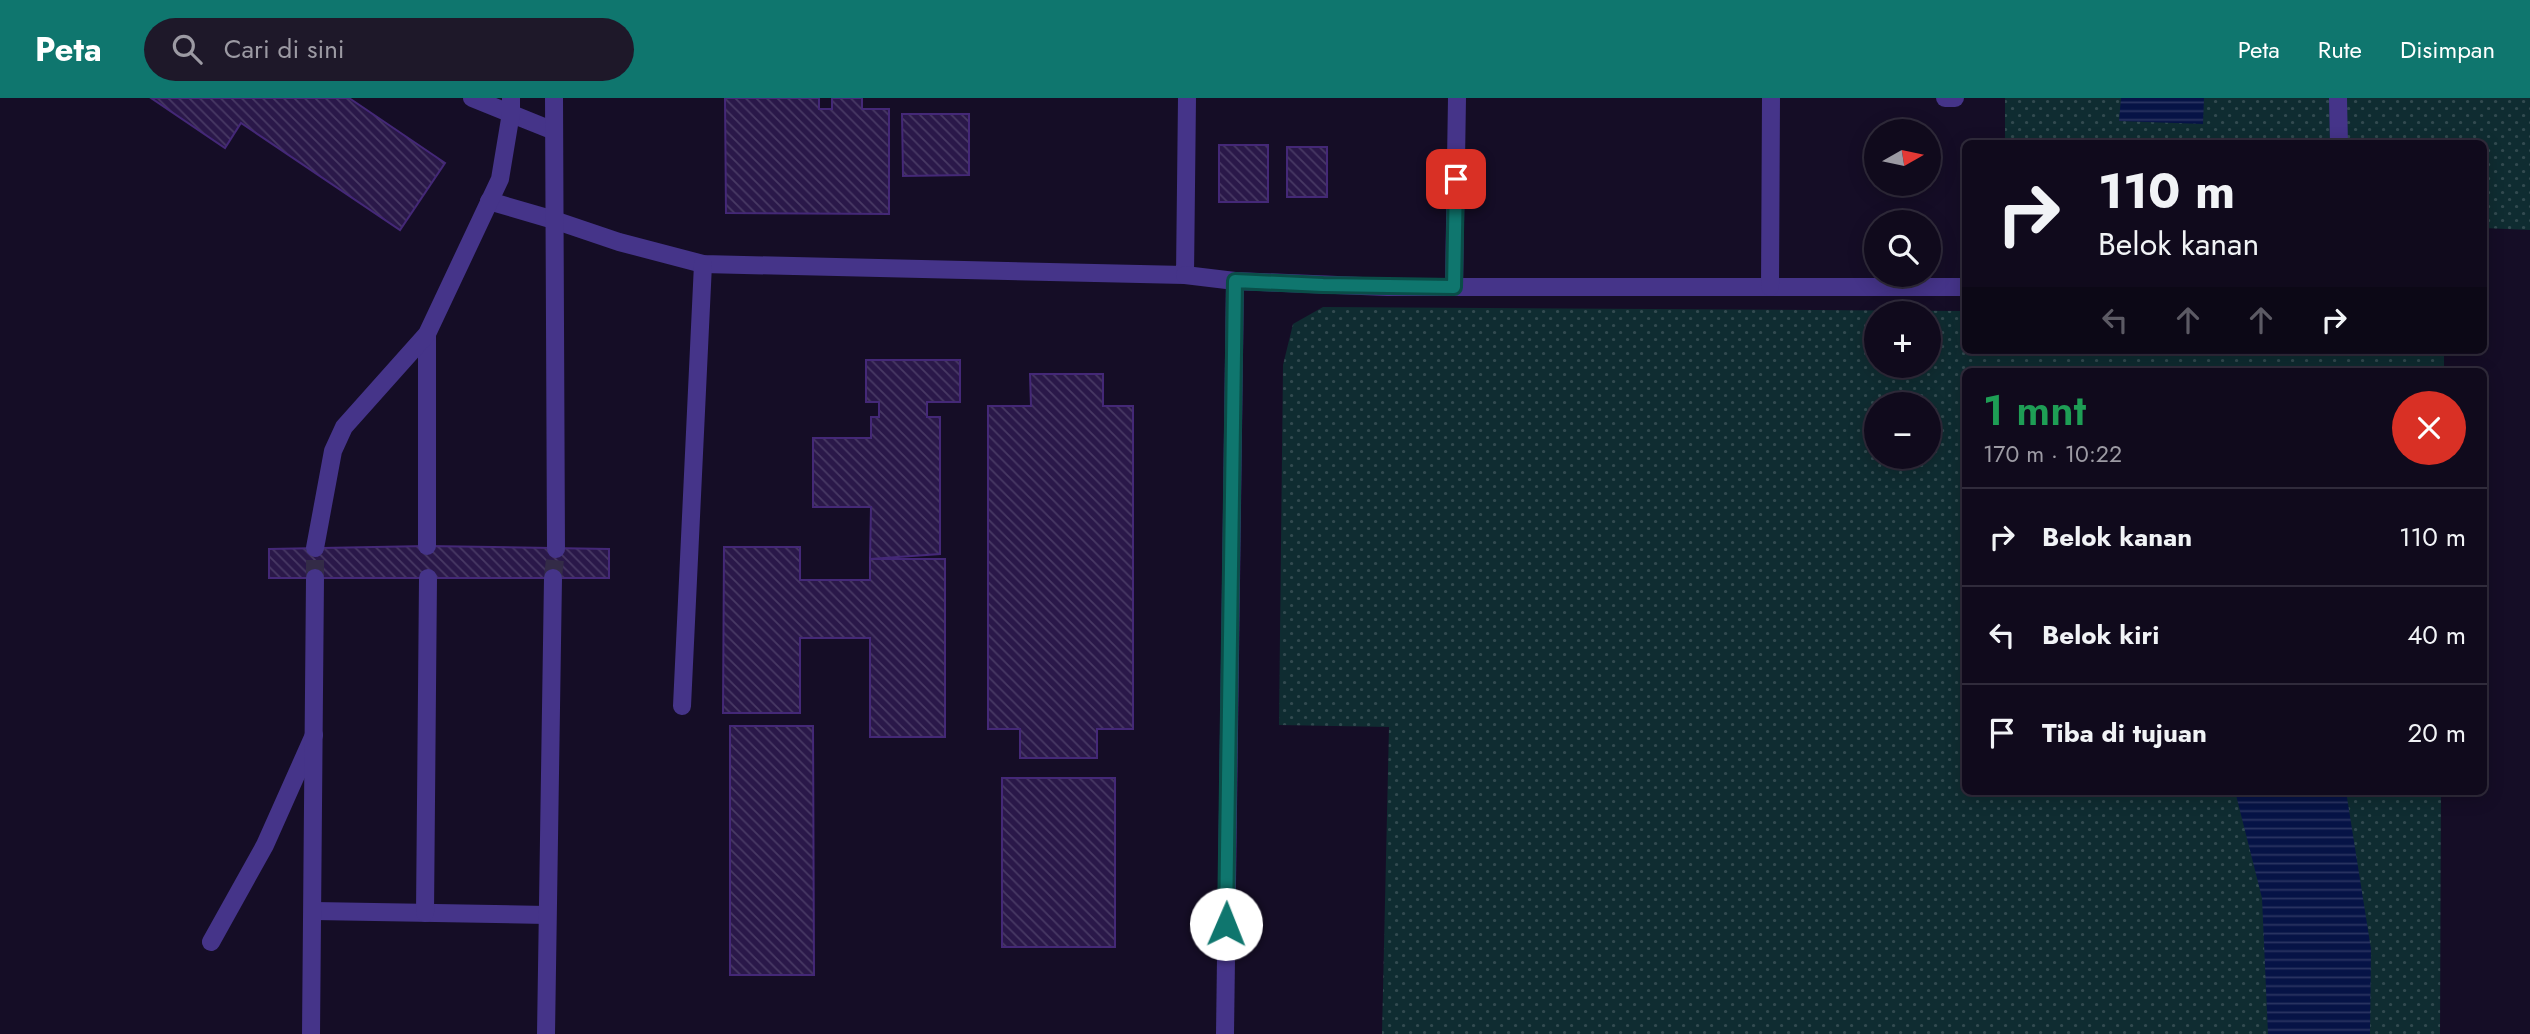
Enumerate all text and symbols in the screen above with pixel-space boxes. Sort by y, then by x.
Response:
search box [144,18,634,81]
text: Peta [35,26,102,73]
icon: search [168,30,206,68]
text: Cari di sini [224,30,345,68]
text: Peta [2238,32,2280,67]
text: Rute [2318,32,2362,67]
text: Disimpan [2400,32,2495,67]
north arrow [1864,119,1941,196]
map controls [1864,119,1941,469]
pin [1426,149,1486,209]
text: 110 m [2098,156,2235,226]
icon: arrive [1437,160,1475,198]
icon: right [1983,168,2074,259]
button: search [1864,210,1941,287]
text: Belok kanan [2098,221,2259,267]
button: + [1864,301,1941,378]
icon: left [2096,301,2134,339]
icon: ahead [2169,301,2207,339]
icon: ahead [2242,301,2280,339]
icon: right [2315,301,2353,339]
text: 1 mnt [1983,380,2086,441]
button: close [2392,391,2466,465]
button: − [1864,392,1941,469]
text: 170 m · 10:22 [1983,437,2122,471]
icon: right [1983,518,2021,556]
text: Belok kanan [2042,518,2192,556]
text: 110 m [2399,518,2466,556]
icon: left [1983,616,2021,654]
text: Belok kiri [2042,616,2159,654]
text: 40 m [2407,616,2466,654]
icon: arrive [1983,714,2021,752]
text: Tiba di tujuan [2042,714,2207,752]
text: 20 m [2408,714,2466,752]
position arrow [1189,887,1263,961]

